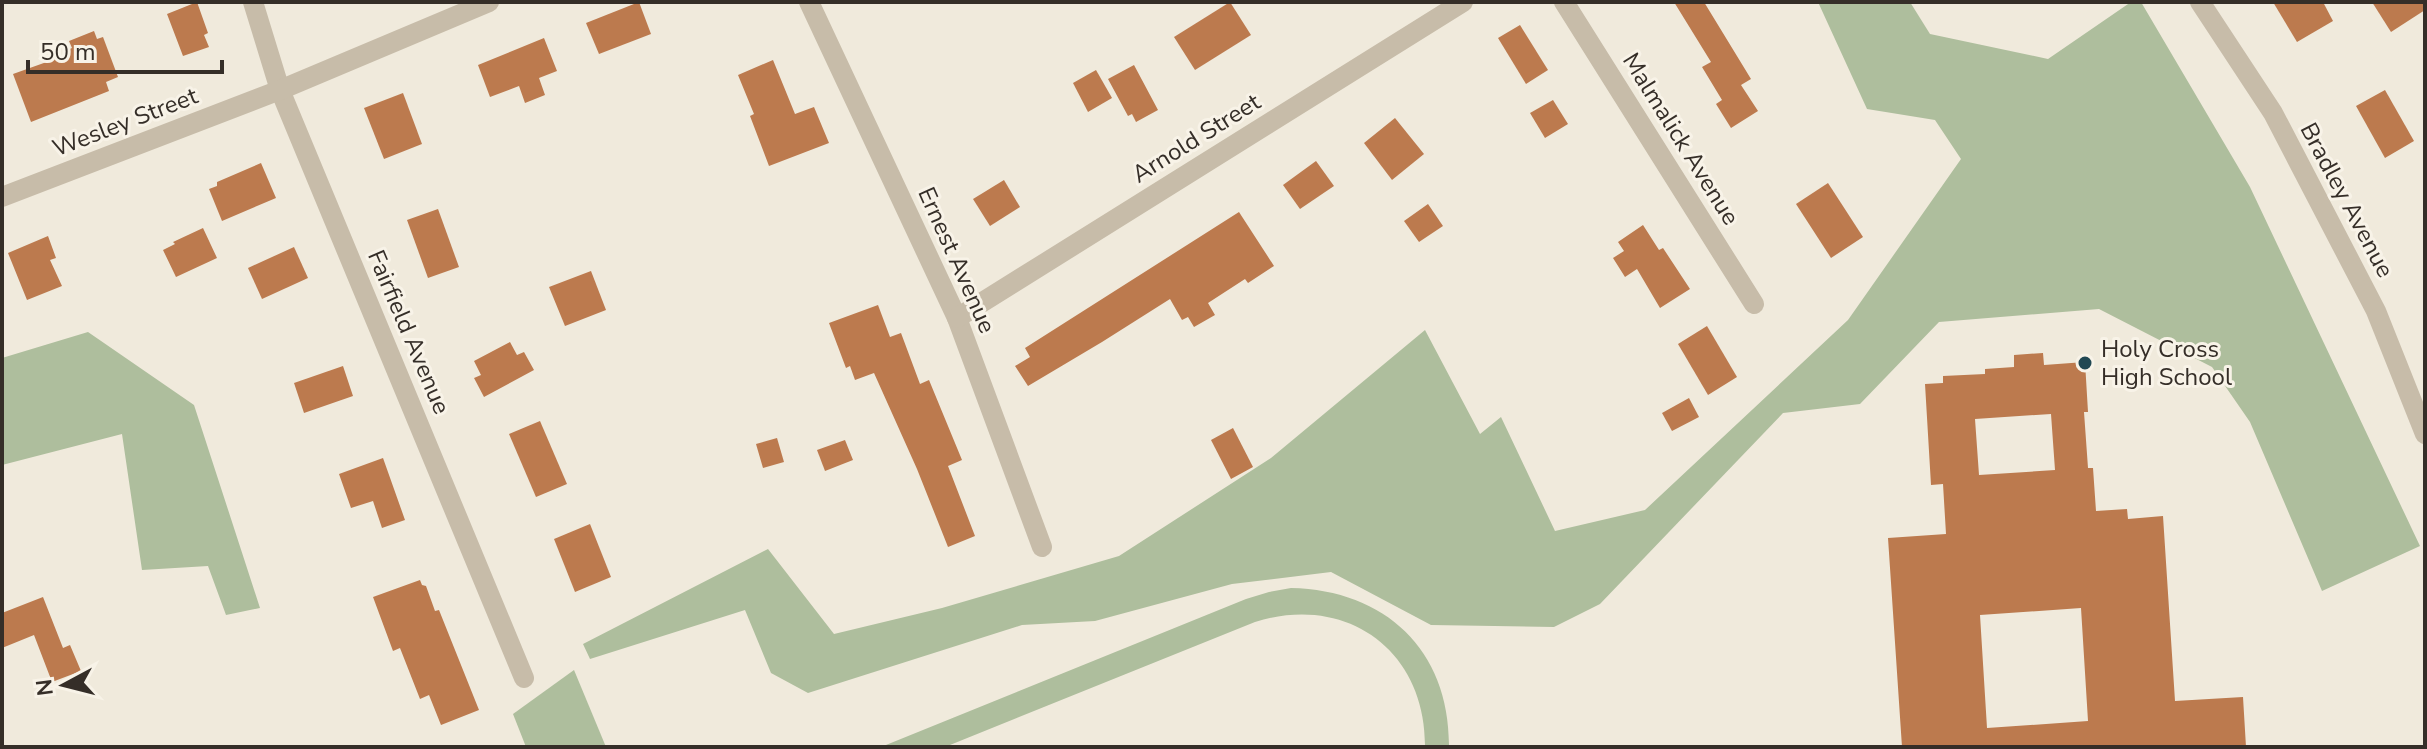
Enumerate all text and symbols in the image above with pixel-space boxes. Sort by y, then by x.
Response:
scale bar [28,24,222,74]
text: 50 m [40,36,96,68]
street label: Malmalick Avenue [1615,47,1747,231]
street label: Wesley Street [48,79,203,164]
street label: Arnold Street [1126,86,1267,190]
street label: Bradley Avenue [2293,117,2401,283]
street label: Ernest Avenue [911,182,1003,338]
street label: Fairfield Avenue [360,245,458,419]
place label: Holy Cross High School [2101,333,2232,393]
marker: Holy Cross High School [2076,354,2094,372]
north arrow [24,645,104,725]
text: N [29,677,61,697]

